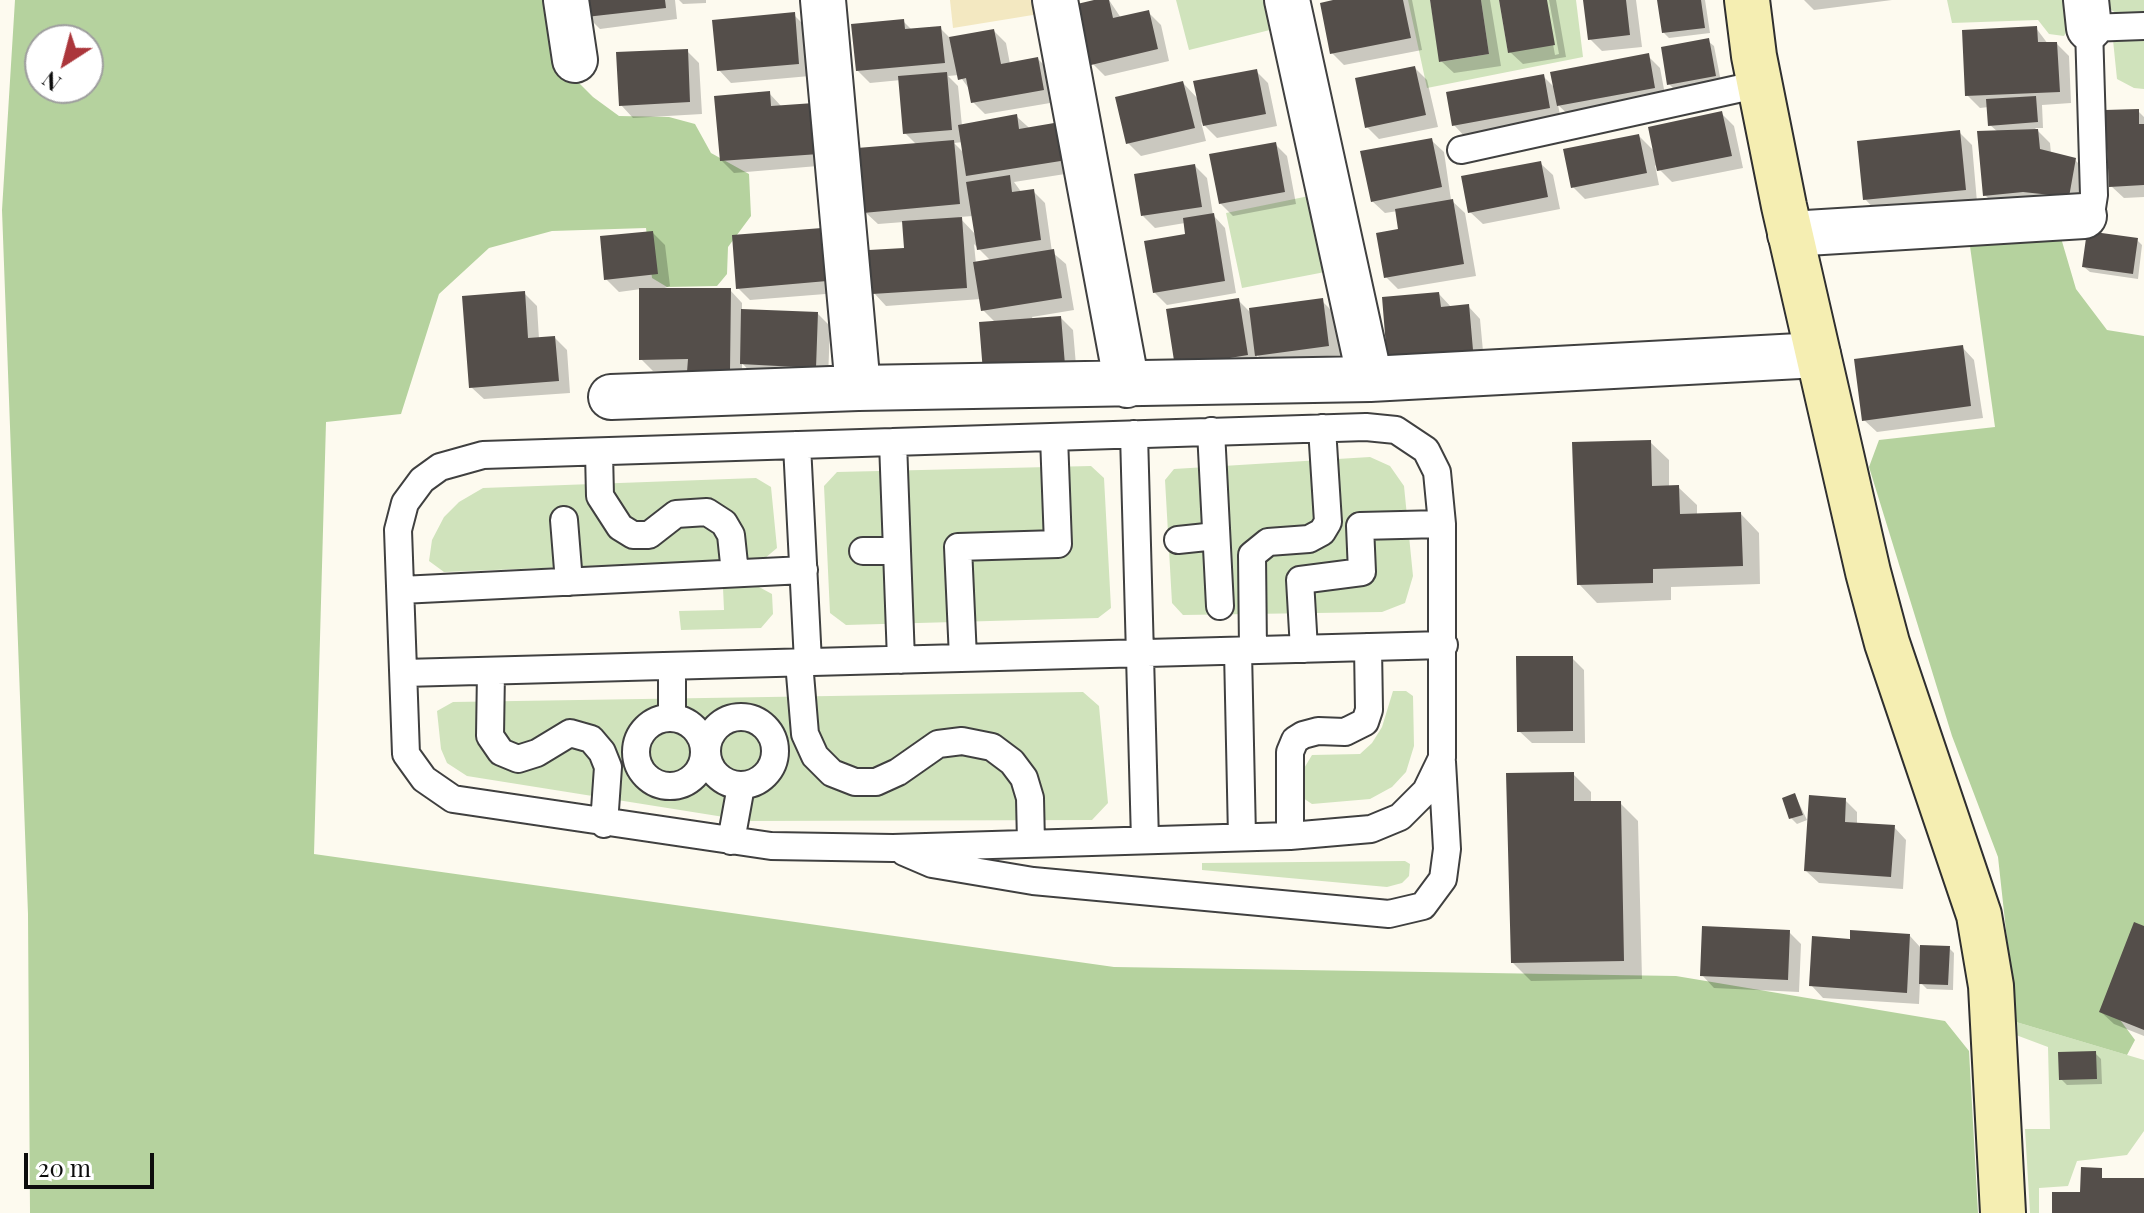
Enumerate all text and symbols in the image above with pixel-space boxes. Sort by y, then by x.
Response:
north arrow [24,24,104,104]
text: N [36,65,66,99]
scale bar [28,1137,158,1187]
text: 20 m [38,1151,91,1183]

